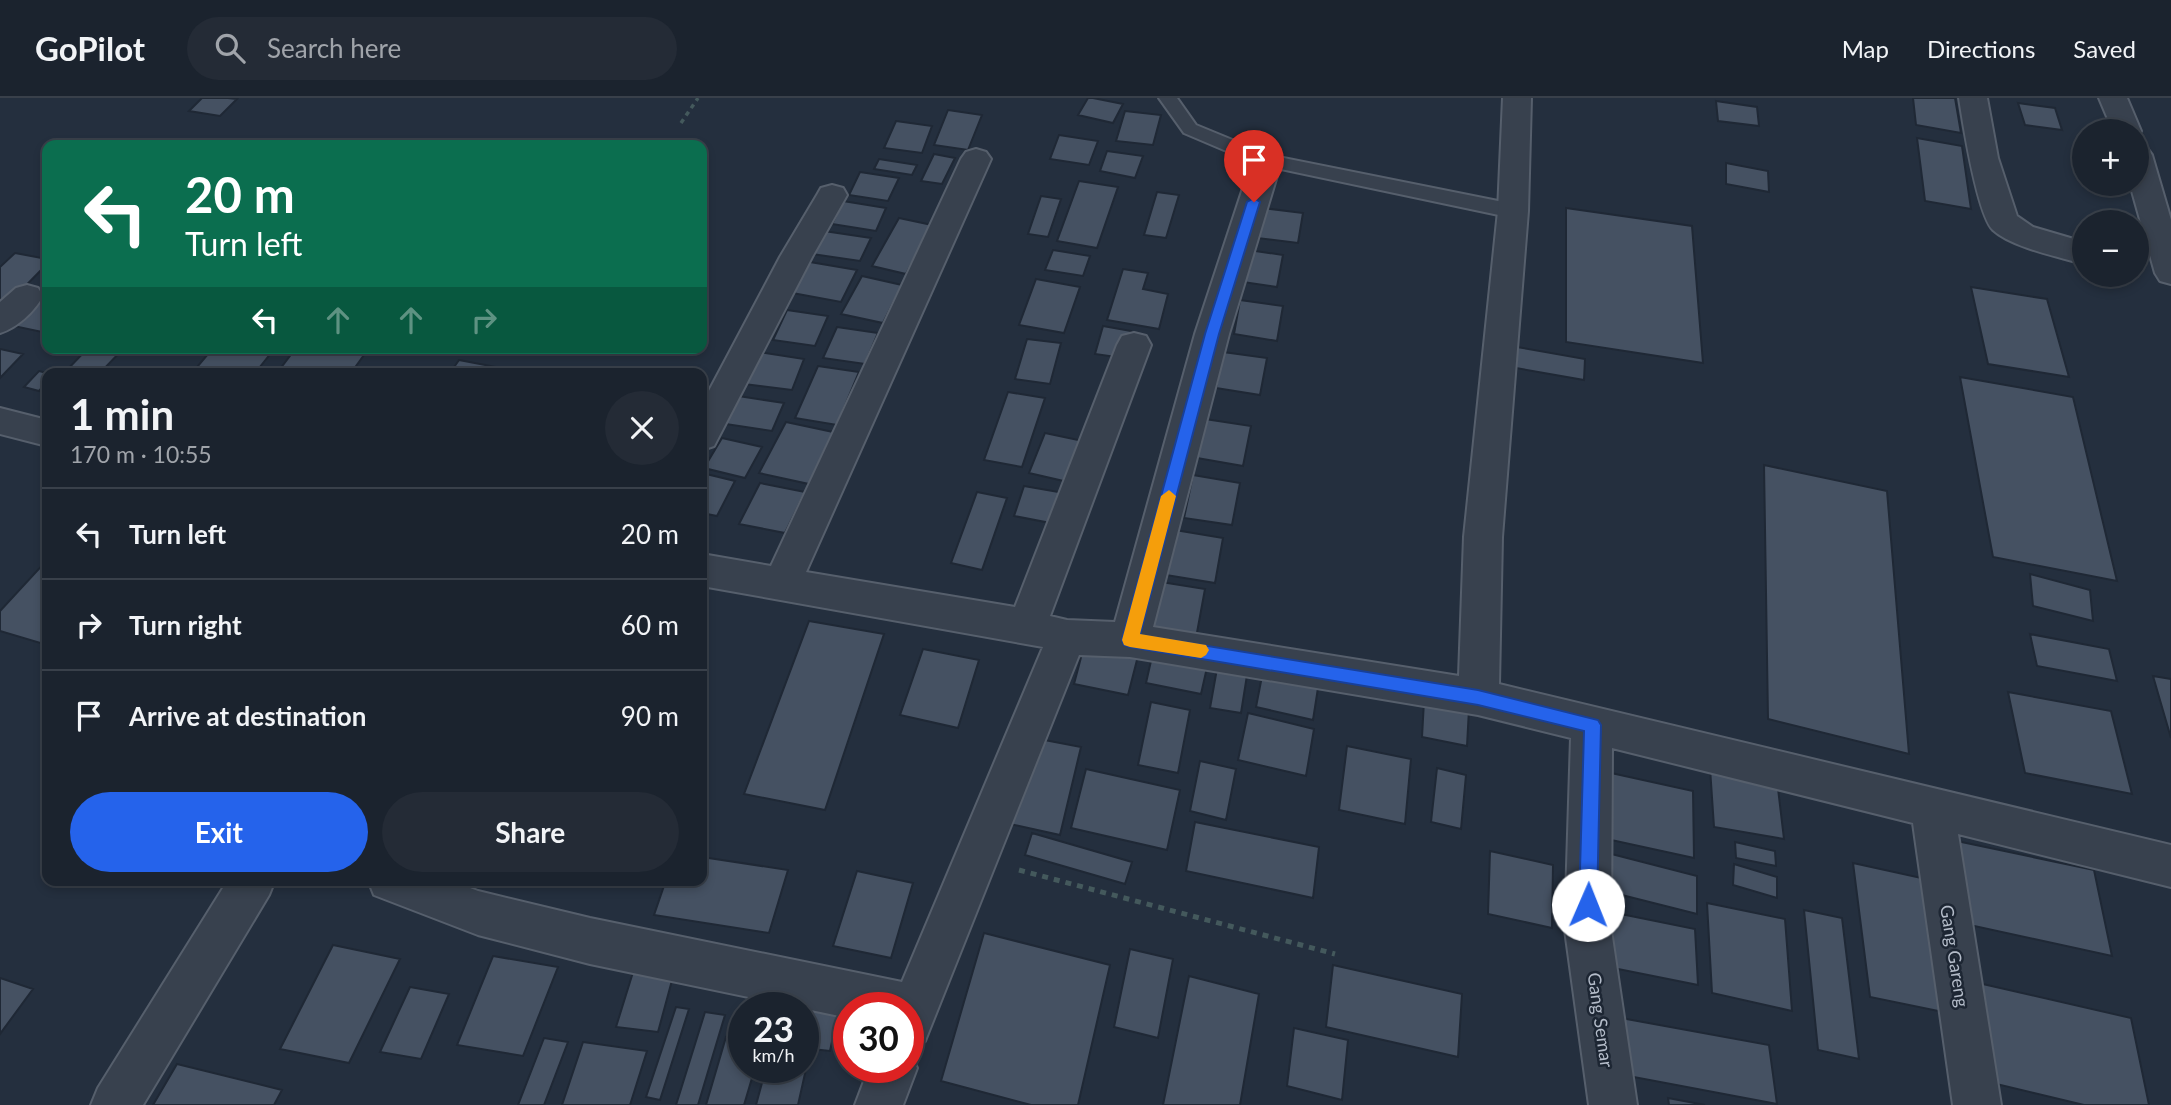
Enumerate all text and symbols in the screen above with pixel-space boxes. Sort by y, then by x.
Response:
search box [187,17,677,80]
text: GoPilot [35,28,145,68]
icon: search [211,29,249,67]
text: Search here [267,32,401,64]
text: Map [1842,34,1889,63]
text: Directions [1927,34,2035,63]
text: Saved [2073,34,2136,63]
map controls [2072,119,2149,287]
button: + [2072,119,2149,196]
pin [1224,130,1284,202]
icon: arrive [1235,141,1273,179]
text: 20 m [185,165,295,223]
icon: left [70,168,161,259]
button: − [2072,210,2149,287]
text: Turn left [185,224,302,263]
icon: left [246,301,284,339]
icon: ahead [319,301,357,339]
icon: ahead [392,301,430,339]
icon: right [465,301,503,339]
text: 1 min [70,389,174,439]
button: close [605,391,679,465]
text: 170 m · 10:55 [70,440,212,468]
icon: left [70,515,108,553]
text: Turn left [129,518,226,550]
text: 20 m [621,518,679,550]
icon: right [70,606,108,644]
text: Turn right [129,609,242,641]
text: 60 m [621,609,679,641]
icon: arrive [70,697,108,735]
text: Arrive at destination [129,700,366,732]
text: 90 m [621,700,679,732]
button: Exit [70,792,368,872]
button: Share [382,792,679,872]
position arrow [1551,868,1625,942]
street label: Gang Gareng [1936,903,1974,1009]
street label: Gang Semar [1583,971,1619,1069]
speed limit sign: 30 [833,992,924,1083]
text: 23 [753,1007,794,1049]
text: km/h [752,1044,795,1066]

